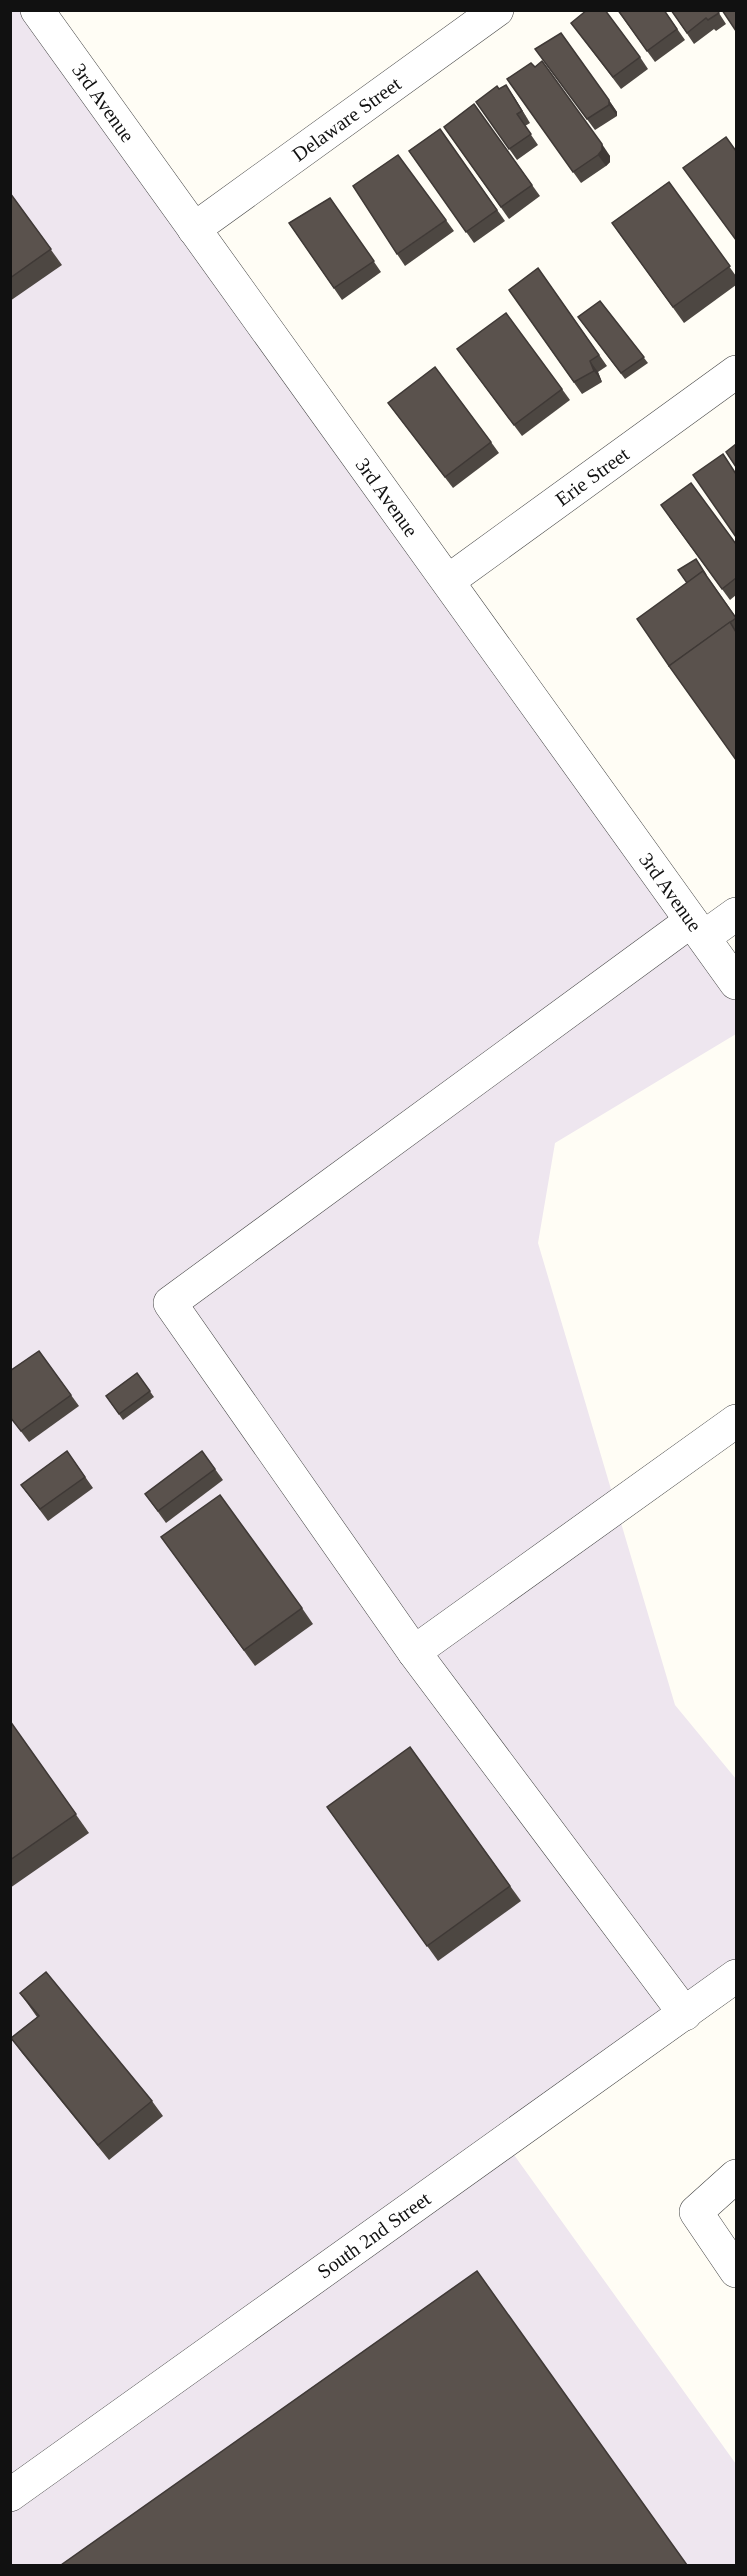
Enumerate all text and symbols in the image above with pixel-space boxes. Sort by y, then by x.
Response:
street label: 3rd Avenue [68,59,139,146]
street label: Delaware Street [288,72,405,165]
street label: Erie Street [551,442,633,510]
street label: 3rd Avenue [351,454,423,541]
street label: 3rd Avenue [635,848,706,936]
street label: South 2nd Street [313,2187,435,2283]

